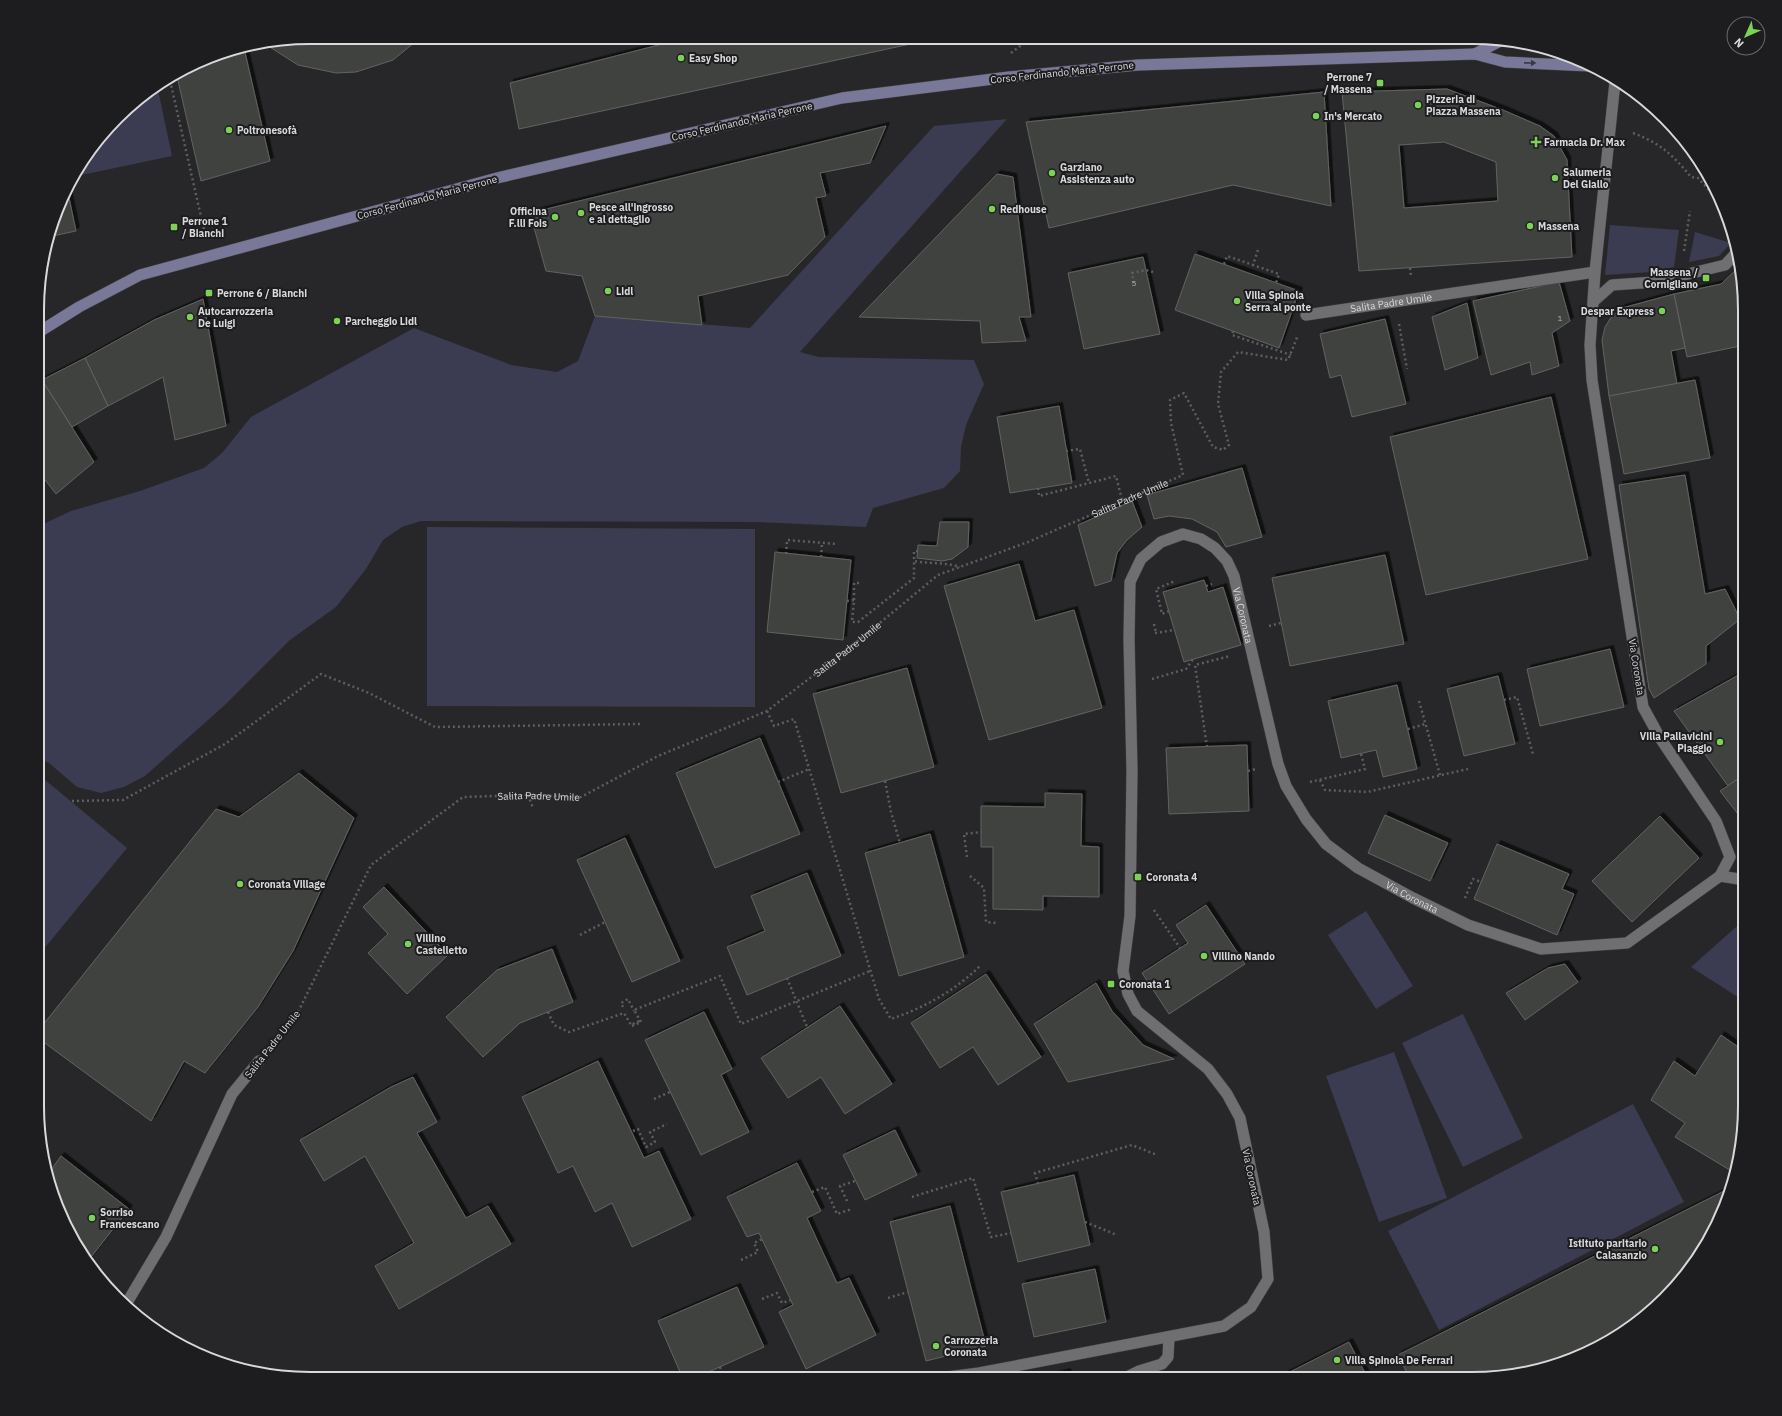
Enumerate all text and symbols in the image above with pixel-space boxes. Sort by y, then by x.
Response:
north arrow [1726,16,1766,56]
text: N [1731,35,1747,51]
place label: Easy Shop [689,52,737,65]
marker: Easy Shop [676,53,686,63]
street label: Corso Ferdinando Maria Perrone [990,58,1135,87]
one-way arrow [1524,60,1537,66]
place label: Perrone 7 / Massena [1324,71,1372,96]
marker: Perrone 7 / Massena [1375,78,1385,88]
place label: Pizzeria di Piazza Massena [1426,93,1501,118]
street label: Corso Ferdinando Maria Perrone [670,99,814,144]
marker: Pizzeria di Piazza Massena [1413,100,1423,110]
place label: In's Mercato [1324,110,1383,123]
marker: In's Mercato [1311,111,1321,121]
place label: Poltronesofà [237,124,297,137]
marker: Poltronesofà [224,125,234,135]
place label: Farmacia Dr. Max [1544,136,1625,149]
marker: Farmacia Dr. Max [1531,137,1541,147]
place label: Garziano Assistenza auto [1060,161,1135,186]
place label: Salumeria Del Giallo [1563,166,1611,191]
marker: Garziano Assistenza auto [1047,168,1057,178]
street label: Corso Ferdinando Maria Perrone [356,172,499,222]
marker: Salumeria Del Giallo [1550,173,1560,183]
place label: Pesce all'ingrosso e al dettaglio [589,201,673,226]
place label: Redhouse [1000,203,1047,216]
marker: Redhouse [987,204,997,214]
place label: Officina F.lli Fois [509,205,547,230]
marker: Pesce all'ingrosso e al dettaglio [576,208,586,218]
marker: Officina F.lli Fois [550,212,560,222]
place label: Perrone 1 / Bianchi [182,215,228,240]
place label: Massena [1538,220,1579,233]
marker: Massena [1525,221,1535,231]
marker: Perrone 1 / Bianchi [169,222,179,232]
place label: Massena / Cornigliano [1644,266,1698,291]
marker: Massena / Cornigliano [1701,273,1711,283]
house number: 5 [1132,278,1137,288]
place label: Lidl [616,285,633,298]
marker: Lidl [603,286,613,296]
place label: Perrone 6 / Bianchi [217,287,307,300]
marker: Perrone 6 / Bianchi [204,288,214,298]
place label: Villa Spinola Serra al ponte [1245,289,1311,314]
street label: Salita Padre Umile [1349,290,1433,315]
marker: Villa Spinola Serra al ponte [1232,296,1242,306]
place label: Autocarrozzeria De Luigi [198,305,273,330]
place label: Despar Express [1581,305,1654,318]
marker: Despar Express [1657,306,1667,316]
marker: Autocarrozzeria De Luigi [185,312,195,322]
house number: 1 [1558,313,1563,323]
place label: Parcheggio Lidl [345,315,417,328]
marker: Parcheggio Lidl [332,316,342,326]
street label: Salita Padre Umile [1090,476,1171,521]
street label: Via Coronata [1230,586,1256,645]
street label: Salita Padre Umile [811,618,884,680]
street label: Via Coronata [1626,638,1648,697]
place label: Villa Pallavicini Piaggio [1640,730,1712,755]
marker: Villa Pallavicini Piaggio [1715,737,1725,747]
street label: Salita Padre Umile [497,789,581,804]
place label: Coronata 4 [1146,871,1197,884]
marker: Coronata 4 [1133,872,1143,882]
place label: Coronata Village [248,878,326,891]
street label: Via Coronata [1383,878,1441,917]
marker: Coronata Village [235,879,245,889]
place label: Villino Castelletto [416,932,468,957]
marker: Villino Castelletto [403,939,413,949]
place label: Villino Nando [1212,950,1275,963]
marker: Villino Nando [1199,951,1209,961]
place label: Coronata 1 [1119,978,1170,991]
marker: Coronata 1 [1106,979,1116,989]
street label: Salita Padre Umile [242,1007,303,1081]
street label: Via Coronata [1239,1148,1264,1207]
place label: Sorriso Francescano [100,1206,160,1231]
marker: Sorriso Francescano [87,1213,97,1223]
place label: Istituto paritario Calasanzio [1569,1237,1647,1262]
marker: Istituto paritario Calasanzio [1650,1244,1660,1254]
place label: Carrozzeria Coronata [944,1334,999,1359]
marker: Carrozzeria Coronata [931,1341,941,1351]
place label: Villa Spinola De Ferrari [1345,1354,1453,1367]
marker: Villa Spinola De Ferrari [1332,1355,1342,1365]

